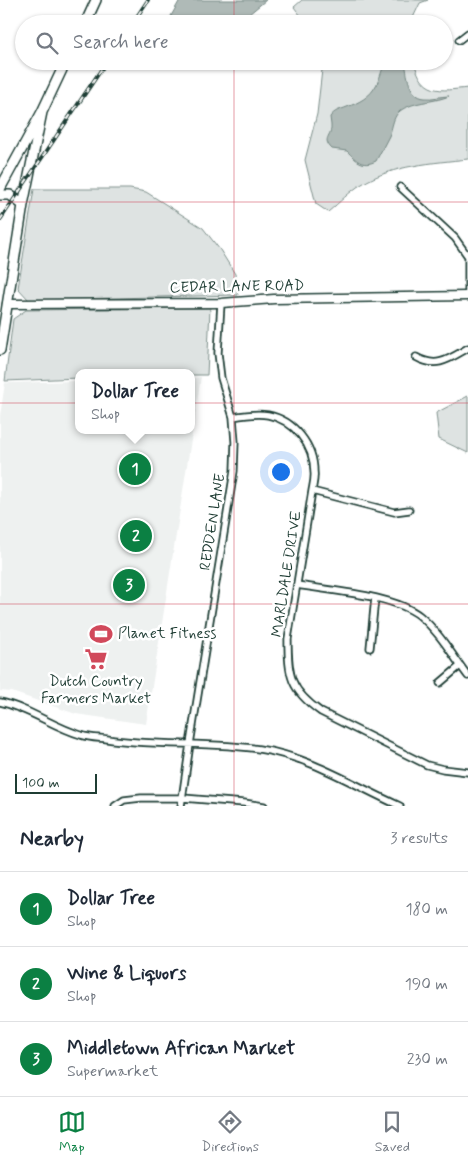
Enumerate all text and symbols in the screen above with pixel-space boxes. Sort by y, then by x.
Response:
search box [15,15,453,70]
icon: search [33,29,61,57]
text: Search here [73,30,169,55]
street label: CEDAR LANE ROAD [170,276,304,298]
popup [75,369,195,434]
text: Dollar Tree [91,379,179,404]
text: Shop [91,404,120,425]
pin: 1 [119,450,151,488]
your location [268,459,294,485]
street label: REDDEN LANE [195,472,231,572]
street label: MARLDALE DRIVE [267,509,307,639]
pin: 2 [120,517,152,555]
pin: 3 [113,566,145,604]
sports icon: Planet Fitness [88,621,114,647]
place label: Planet Fitness [118,624,216,644]
supermarket icon: Dutch Country Farmers Market [83,646,109,672]
place label: Dutch Country Farmers Market [41,672,151,709]
scale bar [15,771,98,794]
text: 100 m [22,774,60,792]
text: Nearby [20,825,84,853]
text: 3 results [390,828,448,849]
text: Dollar Tree [67,886,155,911]
text: 1 [32,899,40,920]
text: 180 m [405,899,448,920]
text: Shop [67,911,96,932]
text: Wine & Liquors [67,961,186,986]
text: 2 [32,974,40,995]
text: 190 m [405,974,448,995]
text: Shop [67,986,96,1007]
text: Middletown African Market [67,1036,295,1061]
text: 3 [32,1049,40,1070]
text: 230 m [407,1049,448,1070]
text: Supermarket [67,1061,158,1082]
tab: Map [58,1108,86,1156]
tab: Directions [202,1108,259,1156]
tab: Saved [375,1108,410,1156]

